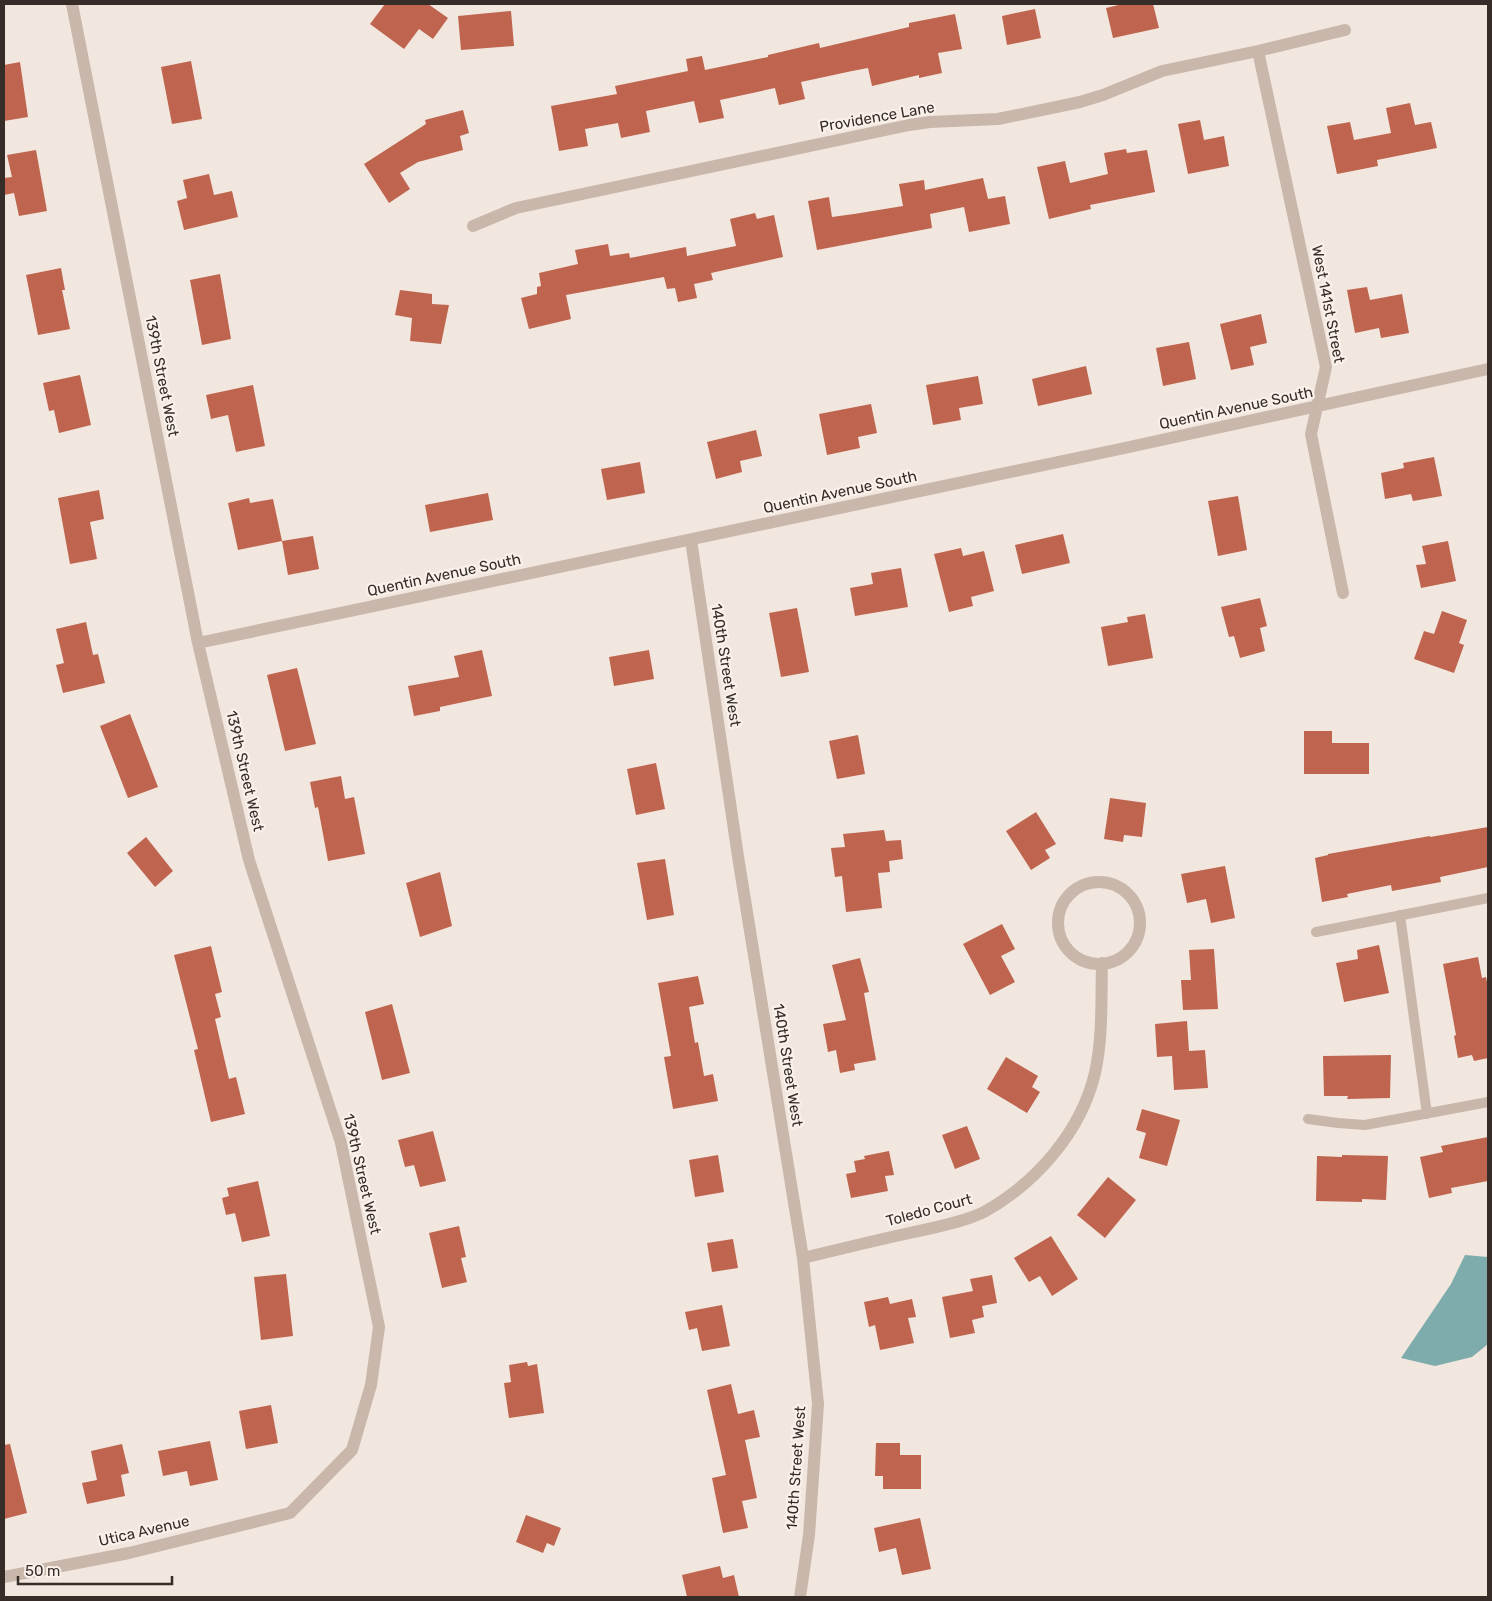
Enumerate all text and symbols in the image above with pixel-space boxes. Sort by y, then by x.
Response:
street label: Providence Lane [818,98,936,136]
street label: West 141st Street [1308,244,1348,365]
street label: 139th Street West [141,314,183,438]
street label: Quentin Avenue South [1158,383,1314,433]
street label: Quentin Avenue South [762,467,918,517]
street label: Quentin Avenue South [366,550,522,600]
street label: 140th Street West [707,602,745,728]
street label: 139th Street West [222,709,268,833]
street label: 140th Street West [769,1002,807,1128]
street label: 139th Street West [339,1112,385,1236]
street label: Toledo Court [884,1190,974,1230]
street label: 140th Street West [783,1405,809,1531]
street label: Utica Avenue [97,1512,191,1550]
scale bar [18,1554,171,1586]
text: 50 m [25,1562,60,1580]

